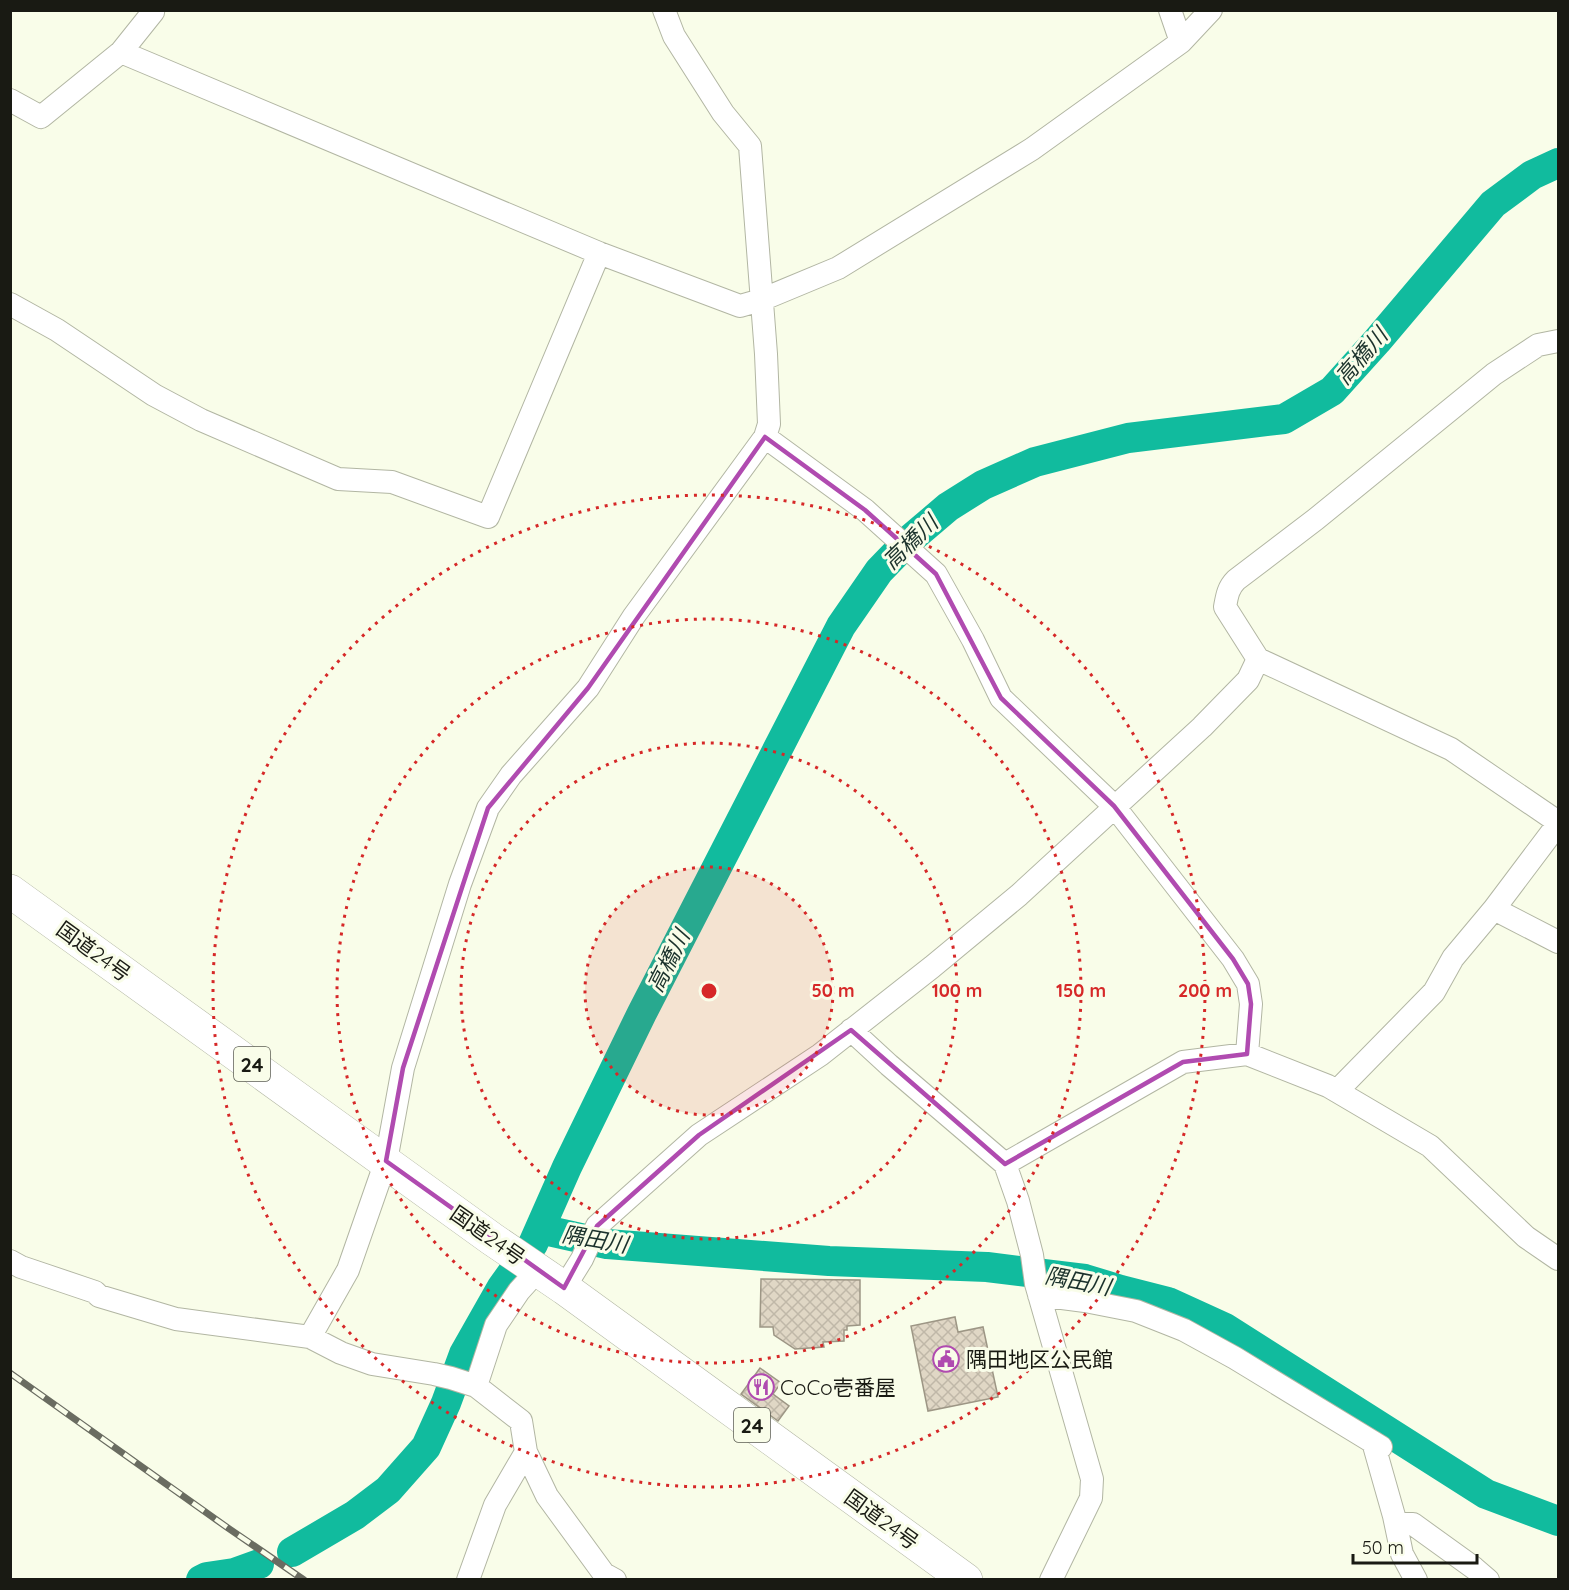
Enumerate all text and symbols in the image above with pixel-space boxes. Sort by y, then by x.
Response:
water label: 高橋川 [1329,320,1395,390]
water label: 高橋川 [877,508,945,575]
street label: 国道24号 [52,915,136,987]
water label: 高橋川 [641,923,696,997]
text: 50 m [811,979,855,1002]
text: 100 m [932,979,982,1002]
text: 150 m [1056,979,1106,1002]
text: 200 m [1178,979,1232,1002]
centre of rings [699,981,719,1001]
road number: 24 [234,1047,270,1081]
street label: 国道24号 [446,1200,530,1270]
water label: 隅田川 [560,1219,632,1259]
water label: 隅田川 [1043,1261,1115,1301]
public building icon: 隅田地区公民館 [931,1344,961,1374]
place label: 隅田地区公民館 [966,1346,1113,1372]
restaurant icon: CoCo壱番屋 [746,1372,776,1402]
place label: CoCo壱番屋 [780,1374,896,1400]
road number: 24 [734,1408,770,1442]
street label: 国道24号 [840,1483,924,1555]
scale bar [1353,1527,1478,1565]
text: 50 m [1362,1536,1404,1559]

